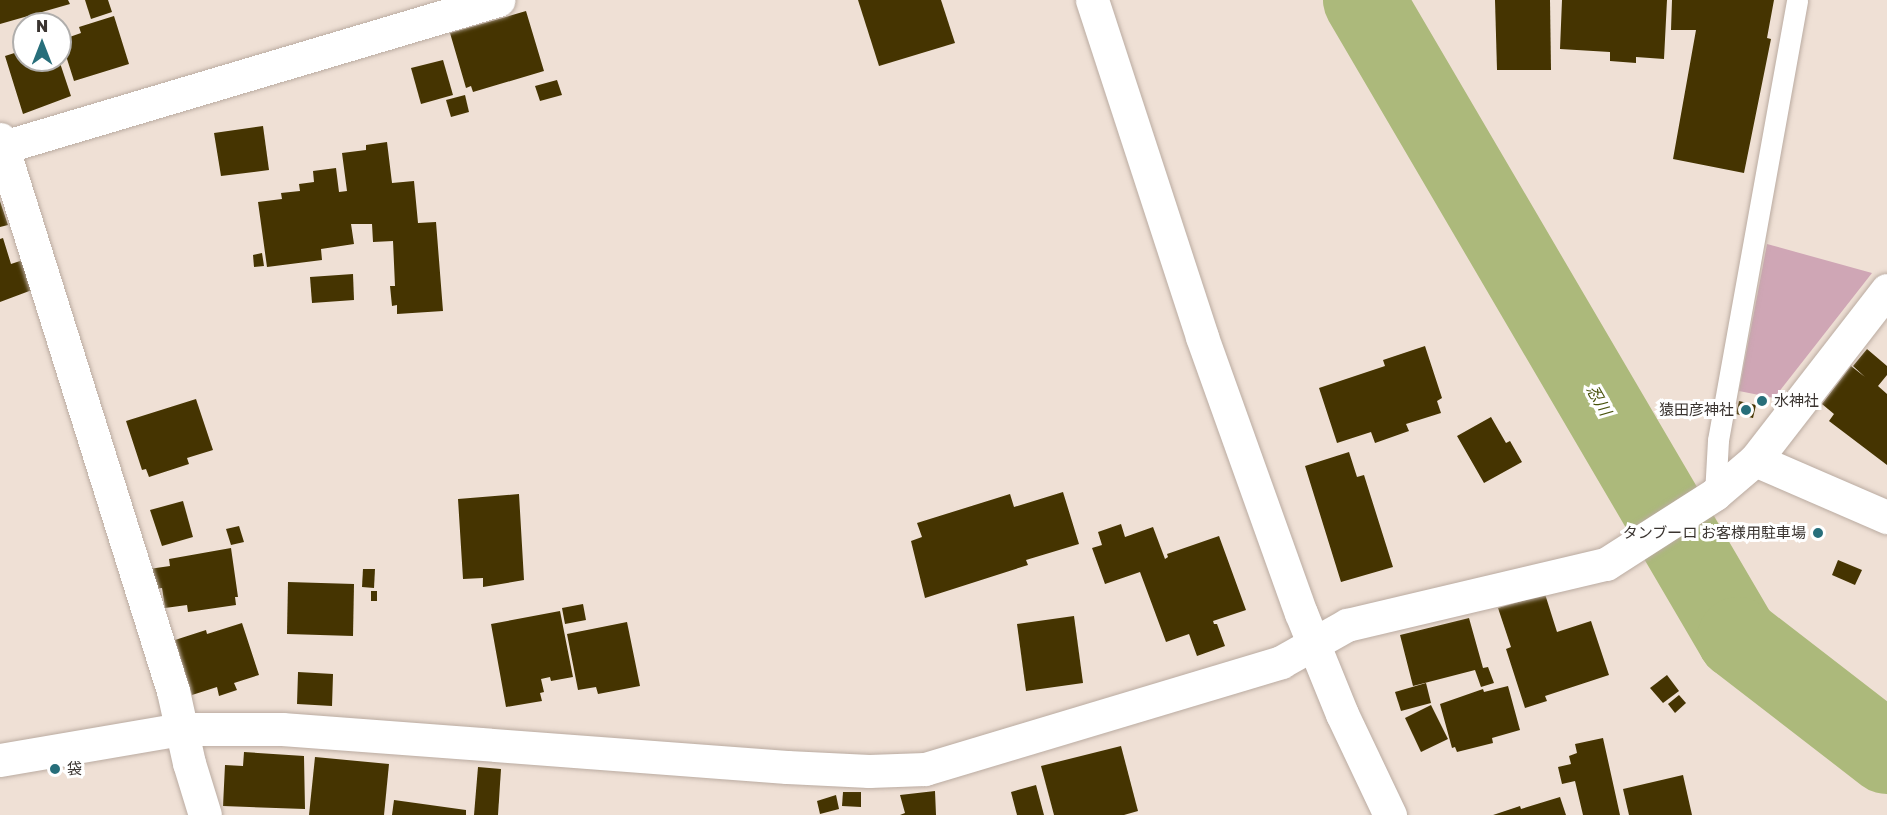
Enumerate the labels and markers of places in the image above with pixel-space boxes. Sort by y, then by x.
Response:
place label: 水神社 [1774,392,1819,410]
marker: 水神社 [1755,394,1769,408]
place label: 猿田彦神社 [1659,401,1734,419]
marker: 猿田彦神社 [1739,403,1753,417]
place label: タンブーロ お客様用駐車場 [1622,524,1806,542]
marker: タンブーロ お客様用駐車場 [1811,526,1825,540]
place label: 袋 [67,760,82,778]
marker: 袋 [48,762,62,776]

